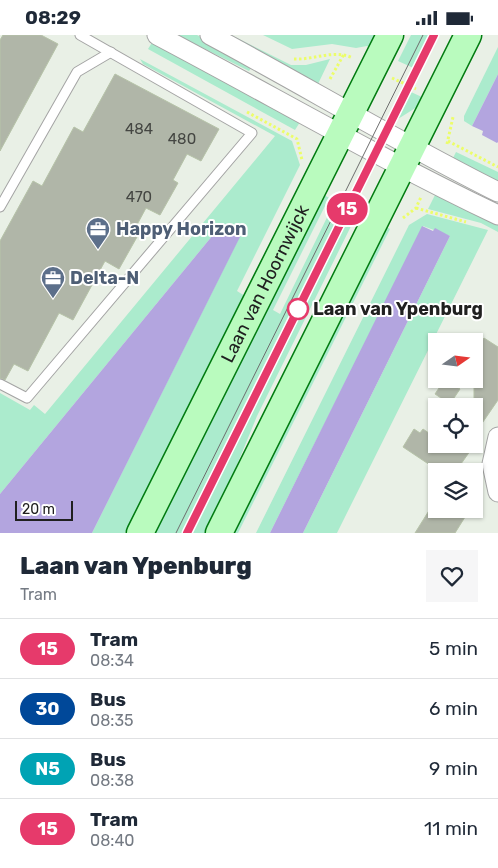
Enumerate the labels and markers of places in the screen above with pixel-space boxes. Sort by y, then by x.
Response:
office icon: Happy Horizon [85,216,111,250]
place label: Happy Horizon [116,218,247,240]
office icon: Delta-N [40,265,66,299]
place label: Delta-N [70,267,139,289]
marker: Laan van Ypenburg [287,298,309,320]
place label: Laan van Ypenburg [313,298,483,320]

